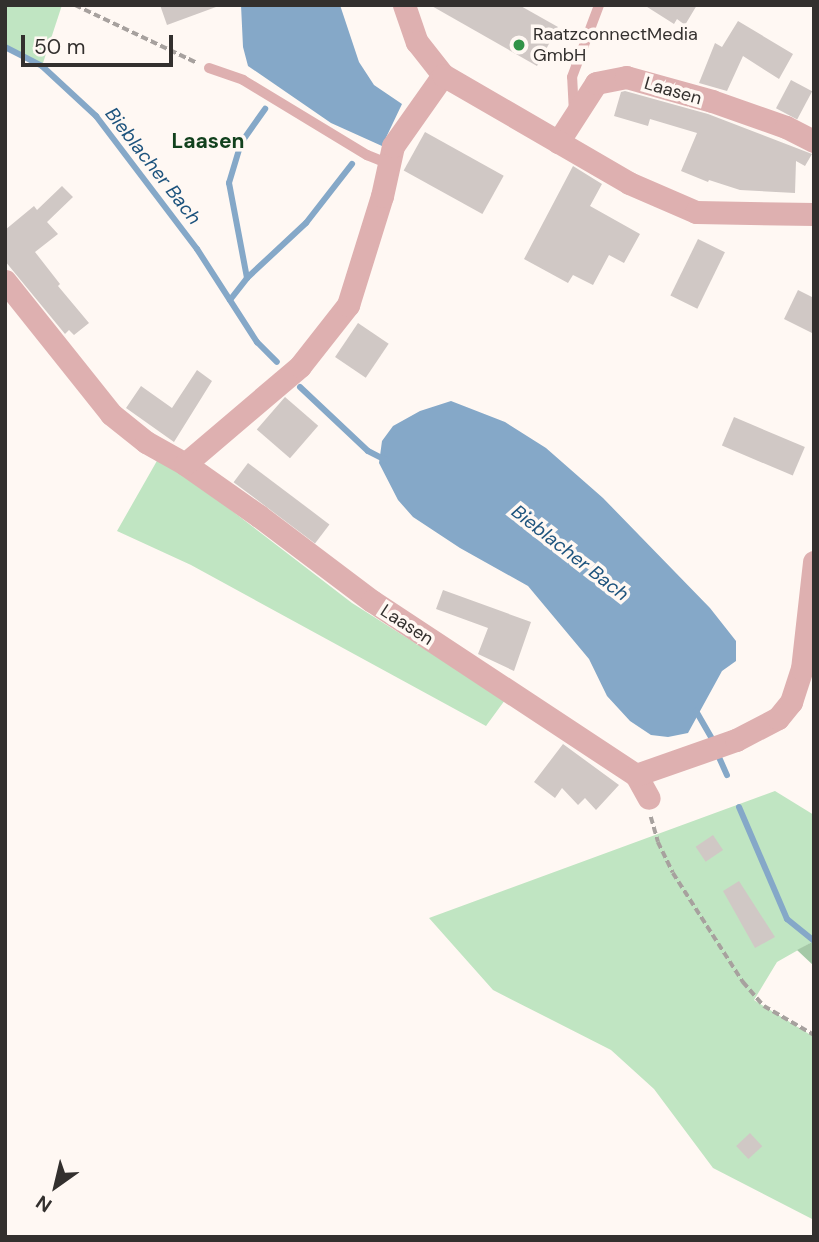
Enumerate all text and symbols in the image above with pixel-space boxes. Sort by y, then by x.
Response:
scale bar [24,21,177,65]
place label: RaatzconnectMedia GmbH [533,24,698,66]
text: 50 m [34,33,85,61]
marker: RaatzconnectMedia GmbH [511,37,527,53]
street label: Laasen [642,73,704,109]
water label: Bieblacher Bach [100,103,206,229]
district label: Laasen [171,128,245,154]
water label: Bieblacher Bach [507,500,633,606]
street label: Laasen [377,600,437,650]
north arrow [21,1151,91,1221]
text: N [31,1190,57,1218]

